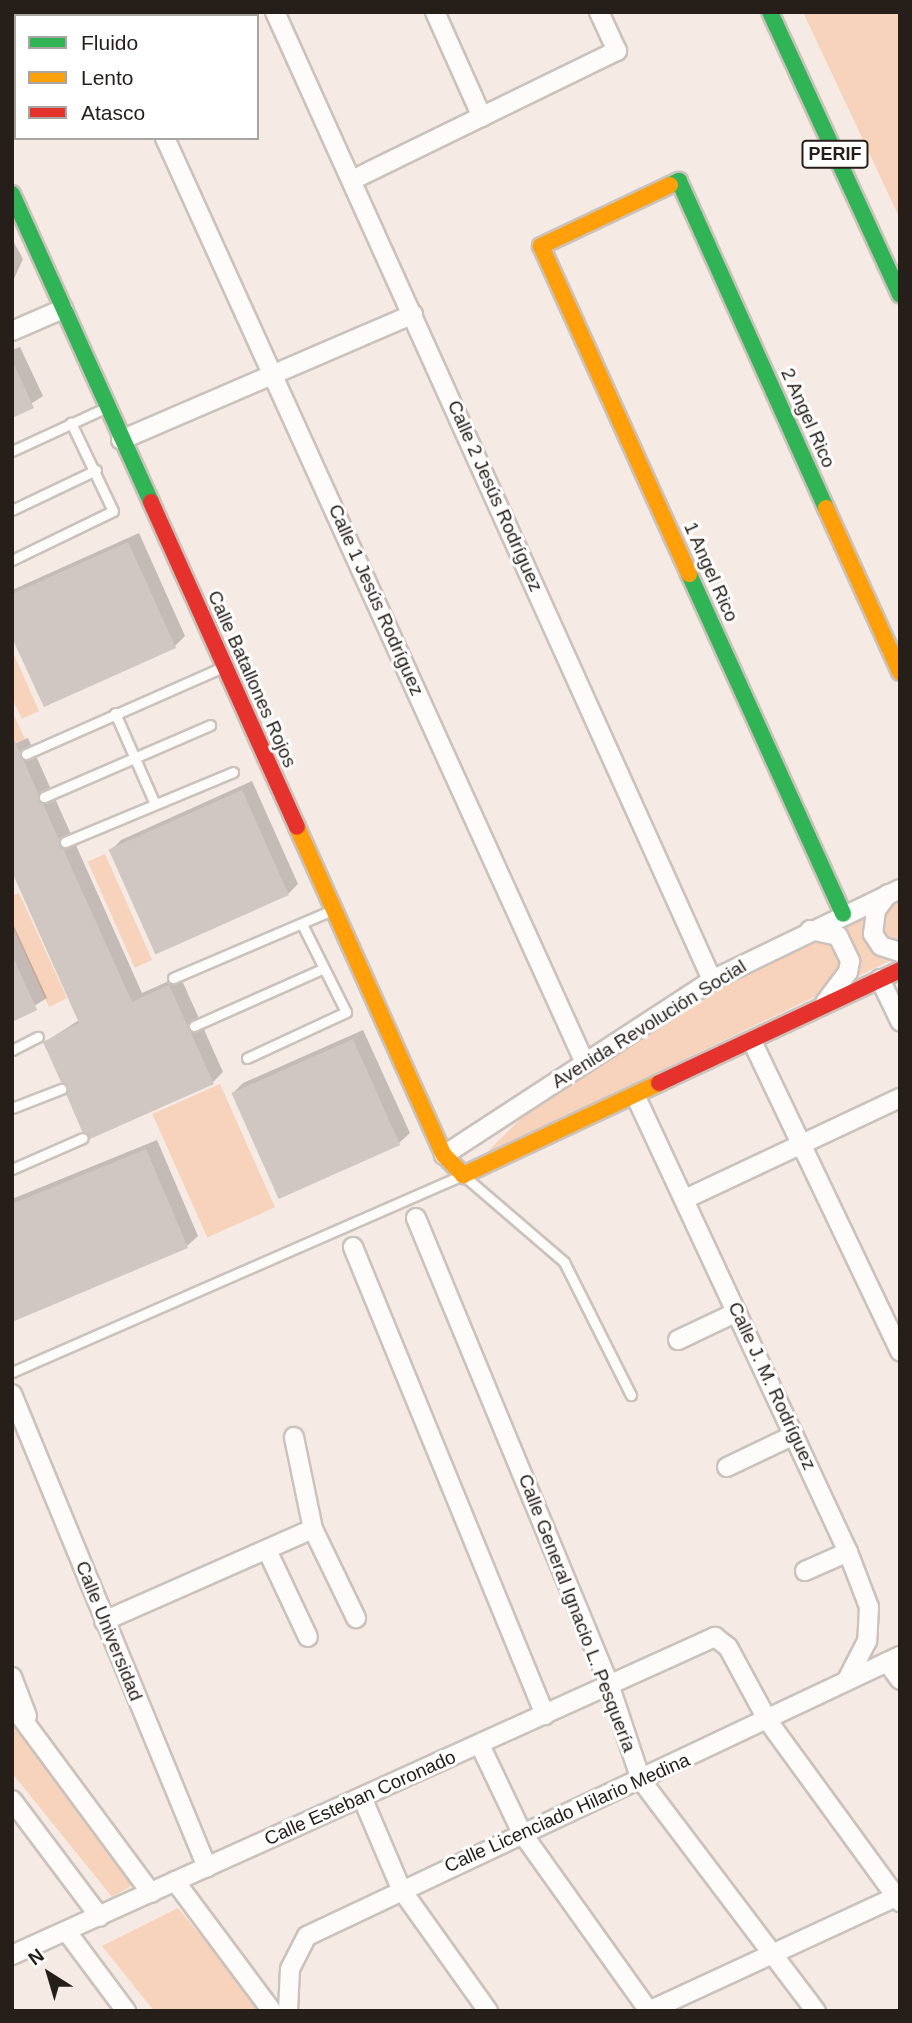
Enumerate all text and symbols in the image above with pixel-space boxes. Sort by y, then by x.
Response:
legend [14,14,259,140]
text: Fluido [81,31,138,54]
text: Lento [81,66,134,89]
text: Atasco [81,101,145,124]
road number: PERIF [800,140,870,168]
street label: 2 Angel Rico [776,364,840,472]
street label: Calle 2 Jesús Rodríguez [442,397,548,595]
street label: Calle 1 Jesús Rodríguez [323,501,429,699]
street label: 1 Angel Rico [679,518,743,626]
street label: Calle Batallones Rojos [203,587,301,771]
street label: Avenida Revolución Social [548,955,750,1093]
street label: Calle J. M. Rodríguez [723,1298,821,1474]
street label: Calle General Ignacio L. Pesquería [513,1471,641,1755]
street label: Calle Universidad [71,1558,147,1704]
street label: Calle Esteban Coronado [261,1745,459,1851]
street label: Calle Licenciado Hilario Medina [441,1748,693,1878]
north arrow [14,1939,84,2009]
text: N [24,1944,48,1969]

